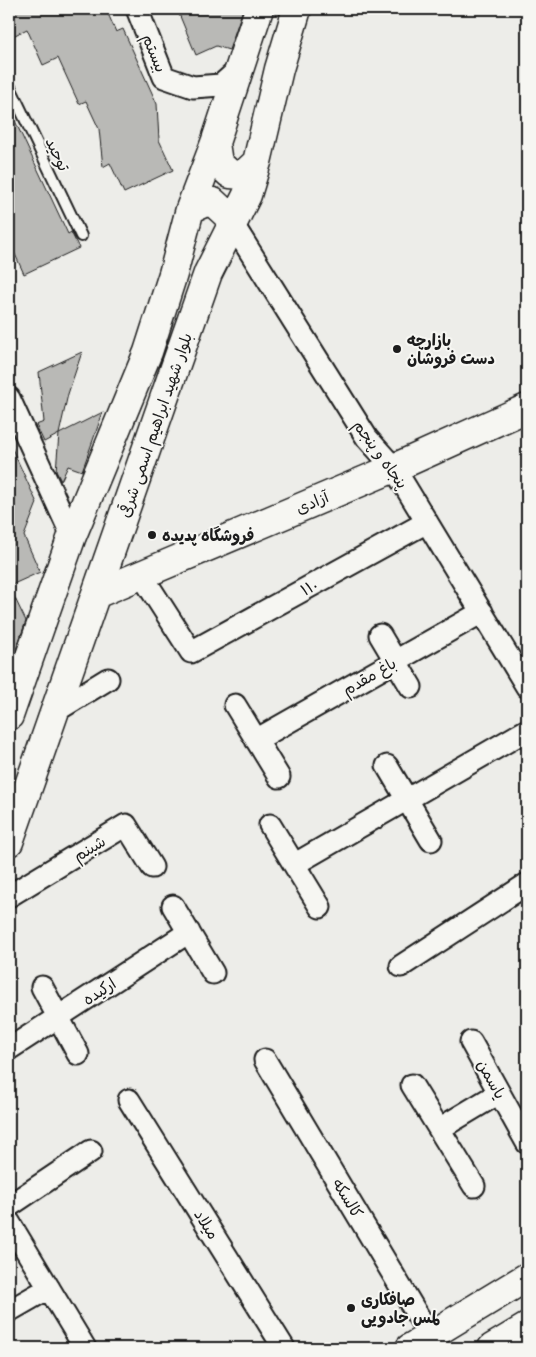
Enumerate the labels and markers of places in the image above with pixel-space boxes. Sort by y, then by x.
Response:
place label: بازارچه دست فروشان [407,332,495,369]
marker: بازارچه دست فروشان [391,343,403,355]
place label: فروشگاه پدیده [162,526,254,546]
marker: فروشگاه پدیده [146,529,158,541]
place label: صافکاری لمس جادویی [361,1291,440,1328]
marker: صافکاری لمس جادویی [345,1302,357,1314]

